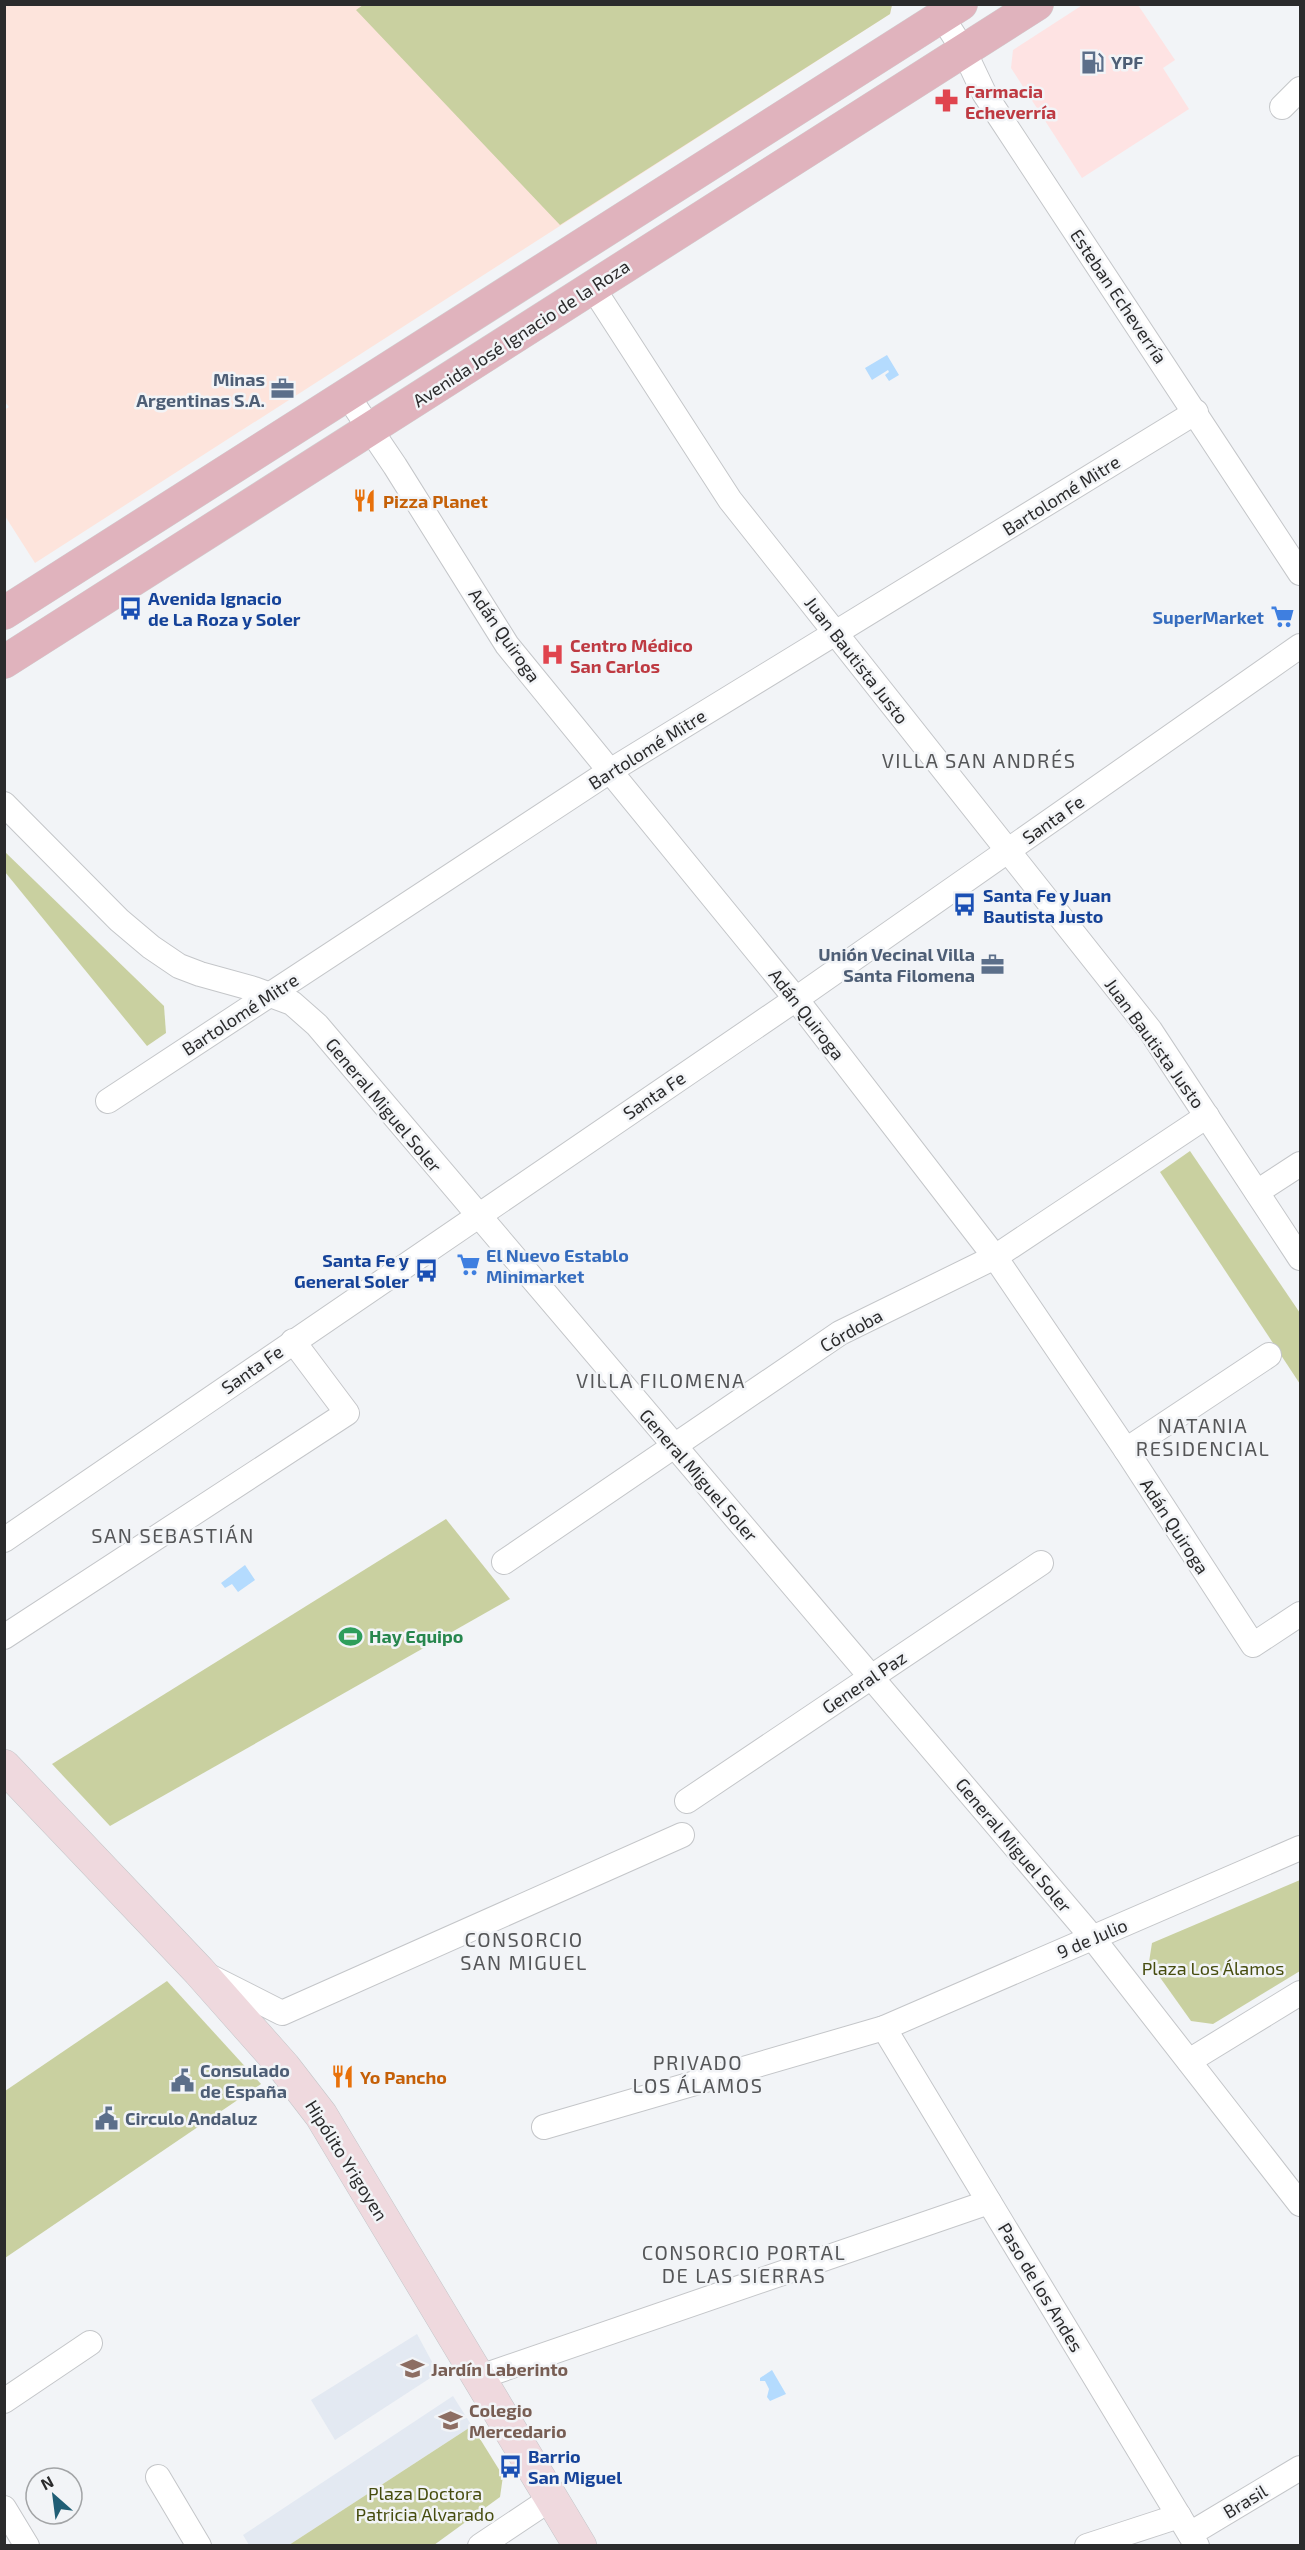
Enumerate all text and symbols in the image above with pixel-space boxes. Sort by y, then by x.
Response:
fuel station icon: YPF [1080,49,1106,75]
place label: YPF [1111,51,1143,73]
place label: Farmacia Echeverría [965,80,1056,123]
pharmacy icon: Farmacia Echeverría [934,88,960,114]
street label: Esteban Echeverría [1066,225,1172,367]
street label: Avenida José Ignacio de la Roza [408,255,634,411]
place label: Minas Argentinas S.A. [136,368,265,411]
office icon: Minas Argentinas S.A. [270,376,296,402]
street label: Bartolomé Mitre [998,450,1124,540]
restaurant icon: Pizza Planet [352,488,378,514]
place label: Pizza Planet [383,490,488,512]
street label: Adán Quiroga [465,584,545,686]
place label: Avenida Ignacio de La Roza y Soler [148,587,301,630]
street label: Juan Bautista Justo [800,592,914,728]
bus stop icon: Avenida Ignacio de La Roza y Soler [117,595,143,621]
supermarket icon: SuperMarket [1269,604,1295,630]
place label: SuperMarket [1152,606,1265,628]
place label: Centro Médico San Carlos [570,634,693,677]
hospital icon: Centro Médico San Carlos [539,642,565,668]
street label: Bartolomé Mitre [584,704,710,794]
district label: VILLA SAN ANDRÉS [882,748,1076,772]
street label: Santa Fe [1018,790,1088,848]
place label: Santa Fe y Juan Bautista Justo [983,884,1111,927]
bus stop icon: Santa Fe y Juan Bautista Justo [952,892,978,918]
place label: Unión Vecinal Villa Santa Filomena [818,943,975,986]
office icon: Unión Vecinal Villa Santa Filomena [980,951,1006,977]
street label: Adán Quiroga [765,964,849,1064]
street label: Bartolomé Mitre [178,968,302,1060]
street label: Juan Bautista Justo [1100,974,1210,1112]
street label: General Miguel Soler [321,1033,447,1177]
street label: Santa Fe [619,1066,689,1124]
place label: El Nuevo Establo Minimarket [486,1244,629,1287]
place label: Santa Fe y General Soler [294,1249,410,1292]
supermarket icon: El Nuevo Establo Minimarket [455,1252,481,1278]
bus stop icon: Santa Fe y General Soler [414,1257,440,1283]
street label: Córdoba [816,1304,886,1356]
street label: Santa Fe [217,1340,287,1398]
district label: VILLA FILOMENA [576,1368,746,1392]
street label: General Miguel Soler [635,1404,763,1546]
district label: NATANIA RESIDENCIAL [1136,1413,1270,1460]
street label: Adán Quiroga [1136,1474,1214,1578]
district label: SAN SEBASTIÁN [91,1523,255,1547]
sports icon: Hay Equipo [338,1623,364,1649]
place label: Hay Equipo [369,1625,463,1647]
street label: General Paz [818,1646,910,1718]
street label: General Miguel Soler [951,1773,1077,1917]
street label: 9 de Julio [1053,1913,1131,1963]
district label: CONSORCIO SAN MIGUEL [460,1927,588,1974]
park label: Plaza Los Álamos [1142,1957,1284,1979]
district label: PRIVADO LOS ÁLAMOS [633,2050,763,2097]
place label: Consulado de España [200,2059,290,2102]
restaurant icon: Yo Pancho [329,2064,355,2090]
place label: Yo Pancho [360,2066,447,2088]
public building icon: Consulado de España [169,2067,195,2093]
street label: Hipólito Yrigoyen [301,2096,393,2224]
public building icon: Circulo Andaluz [94,2105,120,2131]
place label: Circulo Andaluz [125,2107,258,2129]
street label: Paso de los Andes [994,2218,1088,2356]
district label: CONSORCIO PORTAL DE LAS SIERRAS [642,2240,846,2287]
school or university icon: Jardín Laberinto [400,2356,426,2382]
place label: Jardín Laberinto [431,2358,568,2380]
place label: Colegio Mercedario [469,2399,567,2442]
school or university icon: Colegio Mercedario [438,2407,464,2433]
place label: Barrio San Miguel [528,2445,622,2488]
bus stop icon: Barrio San Miguel [497,2453,523,2479]
north arrow [24,2466,84,2526]
text: N [37,2471,56,2493]
street label: Brasil [1219,2479,1271,2523]
park label: Plaza Doctora Patricia Alvarado [356,2482,494,2525]

